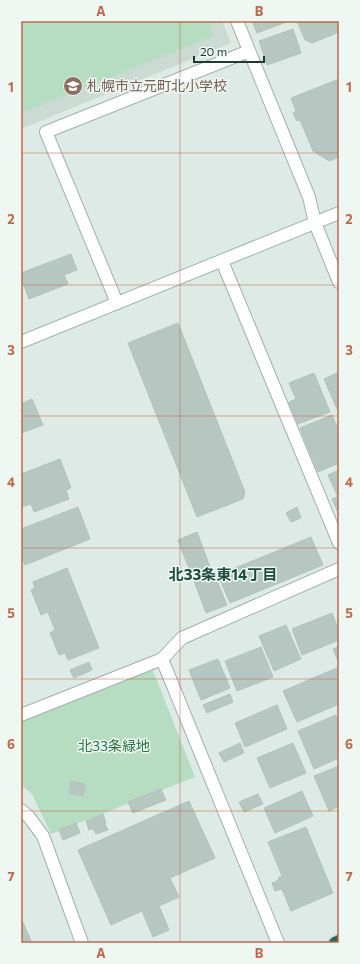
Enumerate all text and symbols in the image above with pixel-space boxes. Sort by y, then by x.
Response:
text: A [96,3,106,19]
text: B [255,3,264,19]
scale bar [194,38,264,64]
text: 20 m [200,44,227,58]
school or university icon: 札幌市立元町北小学校 [62,75,84,97]
place label: 札幌市立元町北小学校 [87,77,227,94]
text: 1 [8,79,14,95]
text: 1 [346,79,352,95]
text: 2 [7,211,15,227]
text: 2 [345,211,353,227]
text: 3 [7,342,15,358]
text: 3 [345,342,353,358]
text: 4 [7,474,15,490]
text: 4 [345,474,353,490]
district label: 北33条東14丁目 [169,565,277,583]
text: 5 [7,605,15,621]
text: 5 [345,605,353,621]
text: 6 [7,736,15,752]
text: 6 [345,736,353,752]
park label: 北33条緑地 [78,737,150,754]
text: 7 [7,868,15,884]
text: 7 [345,868,353,884]
text: A [96,945,106,961]
text: B [255,945,264,961]

